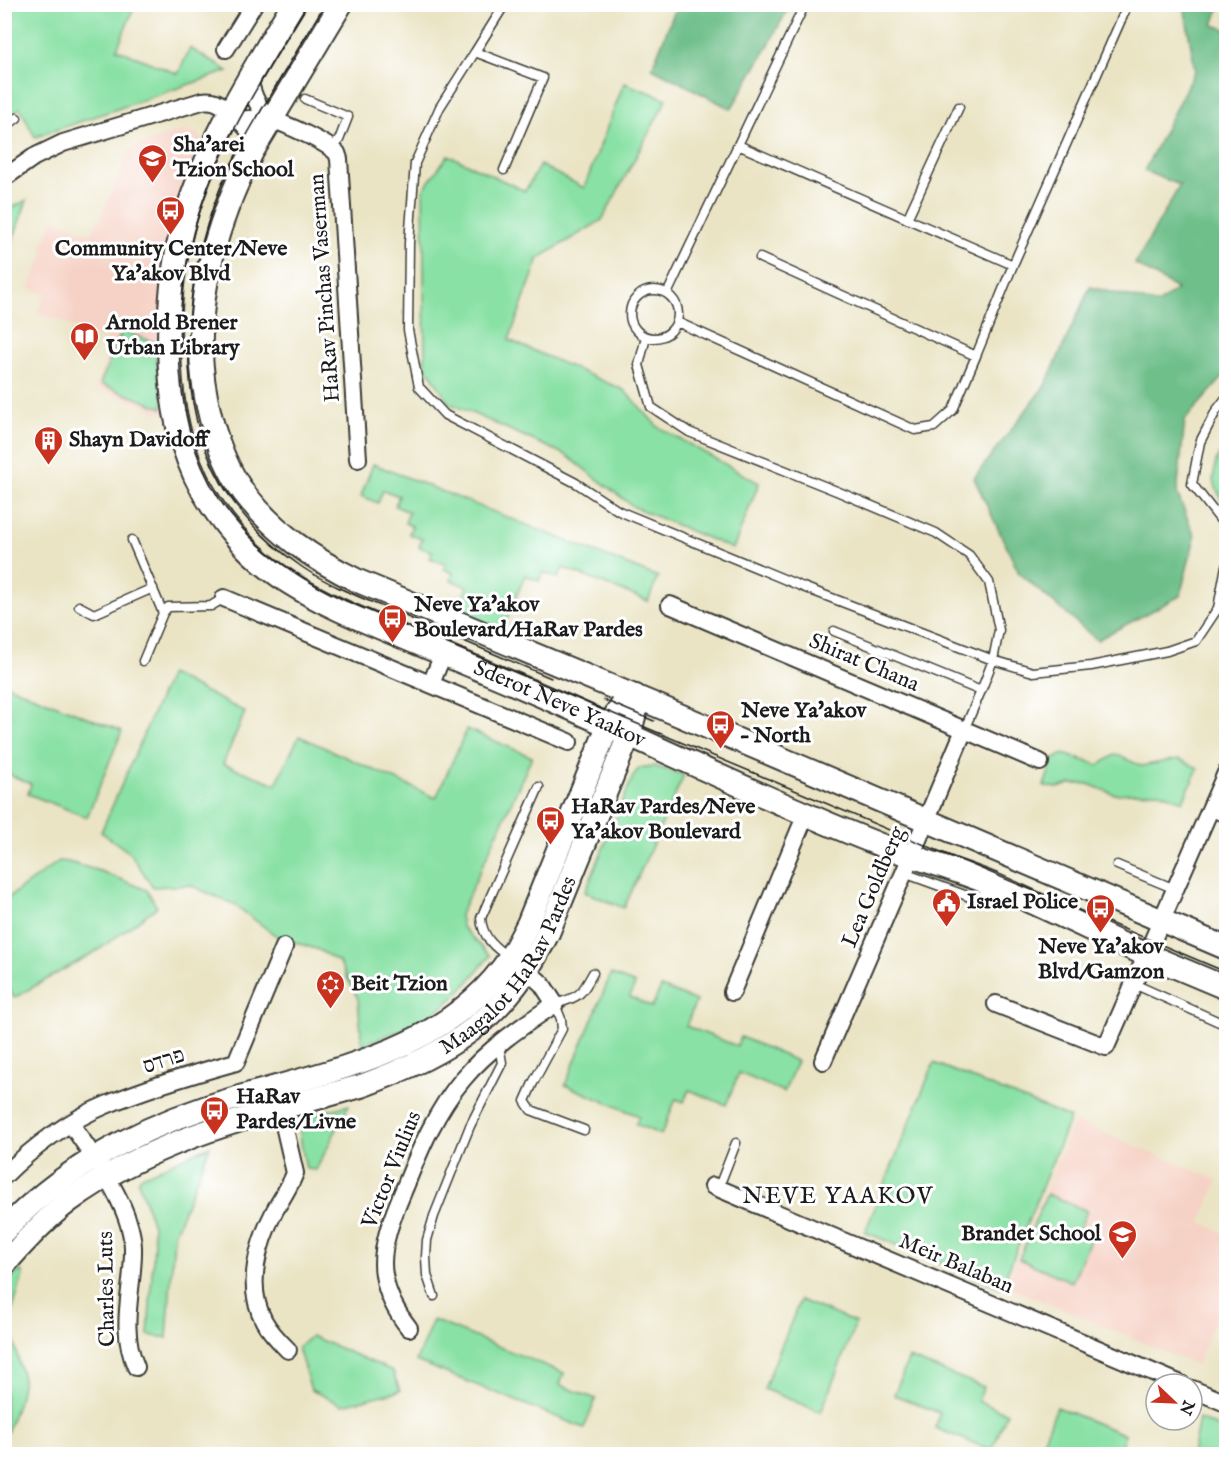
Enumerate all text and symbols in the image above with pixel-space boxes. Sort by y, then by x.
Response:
place label: Sha'arei Tzion School [172,131,295,184]
school or university icon: Sha'arei Tzion School [136,142,168,184]
street label: HaRav Pinchas Vaserman [303,173,347,403]
bus stop icon: Community Center/Neve Ya'akov Blvd [155,194,187,236]
place label: Community Center/Neve Ya'akov Blvd [55,235,287,288]
place label: Arnold Brener Urban Library [105,309,241,362]
library icon: Arnold Brener Urban Library [69,320,101,362]
building icon: Shayn Davidoff [32,424,64,466]
place label: Shayn Davidoff [69,426,211,454]
place label: Neve Ya'akov Boulevard/HaRav Pardes [413,591,643,644]
bus stop icon: Neve Ya'akov Boulevard/HaRav Pardes [377,602,409,644]
street label: Shirat Chana [805,627,924,699]
street label: Sderot Neve Yaakov [469,654,650,754]
place label: Neve Ya'akov – North [740,697,868,750]
bus stop icon: Neve Ya'akov – North [704,708,736,750]
place label: HaRav Pardes/Neve Ya'akov Boulevard [571,793,755,846]
bus stop icon: HaRav Pardes/Neve Ya'akov Boulevard [534,804,566,846]
street label: Lea Goldberg [836,821,913,952]
street label: Maagalot HaRav Pardes [435,872,584,1062]
public building icon: Israel Police [930,886,962,928]
place label: Israel Police [967,888,1078,916]
bus stop icon: Neve Ya'akov Blvd/Gamzon [1085,892,1117,934]
place label: Neve Ya'akov Blvd/Gamzon [1037,933,1165,986]
synagogue icon: Beit Tzion [314,968,346,1010]
place label: Beit Tzion [351,970,448,998]
street label: פרדס [140,1041,188,1081]
place label: HaRav Pardes/Livne [236,1083,356,1136]
bus stop icon: HaRav Pardes/Livne [199,1094,231,1136]
street label: Victor Viulius [355,1107,428,1234]
district label: NEVE YAAKOV [742,1181,934,1212]
school or university icon: Brandet School [1106,1218,1138,1260]
place label: Brandet School [961,1220,1102,1248]
street label: Meir Balaban [894,1227,1018,1301]
street label: Charles Luts [92,1231,122,1347]
north arrow [1144,1372,1204,1432]
text: N [1174,1396,1198,1418]

